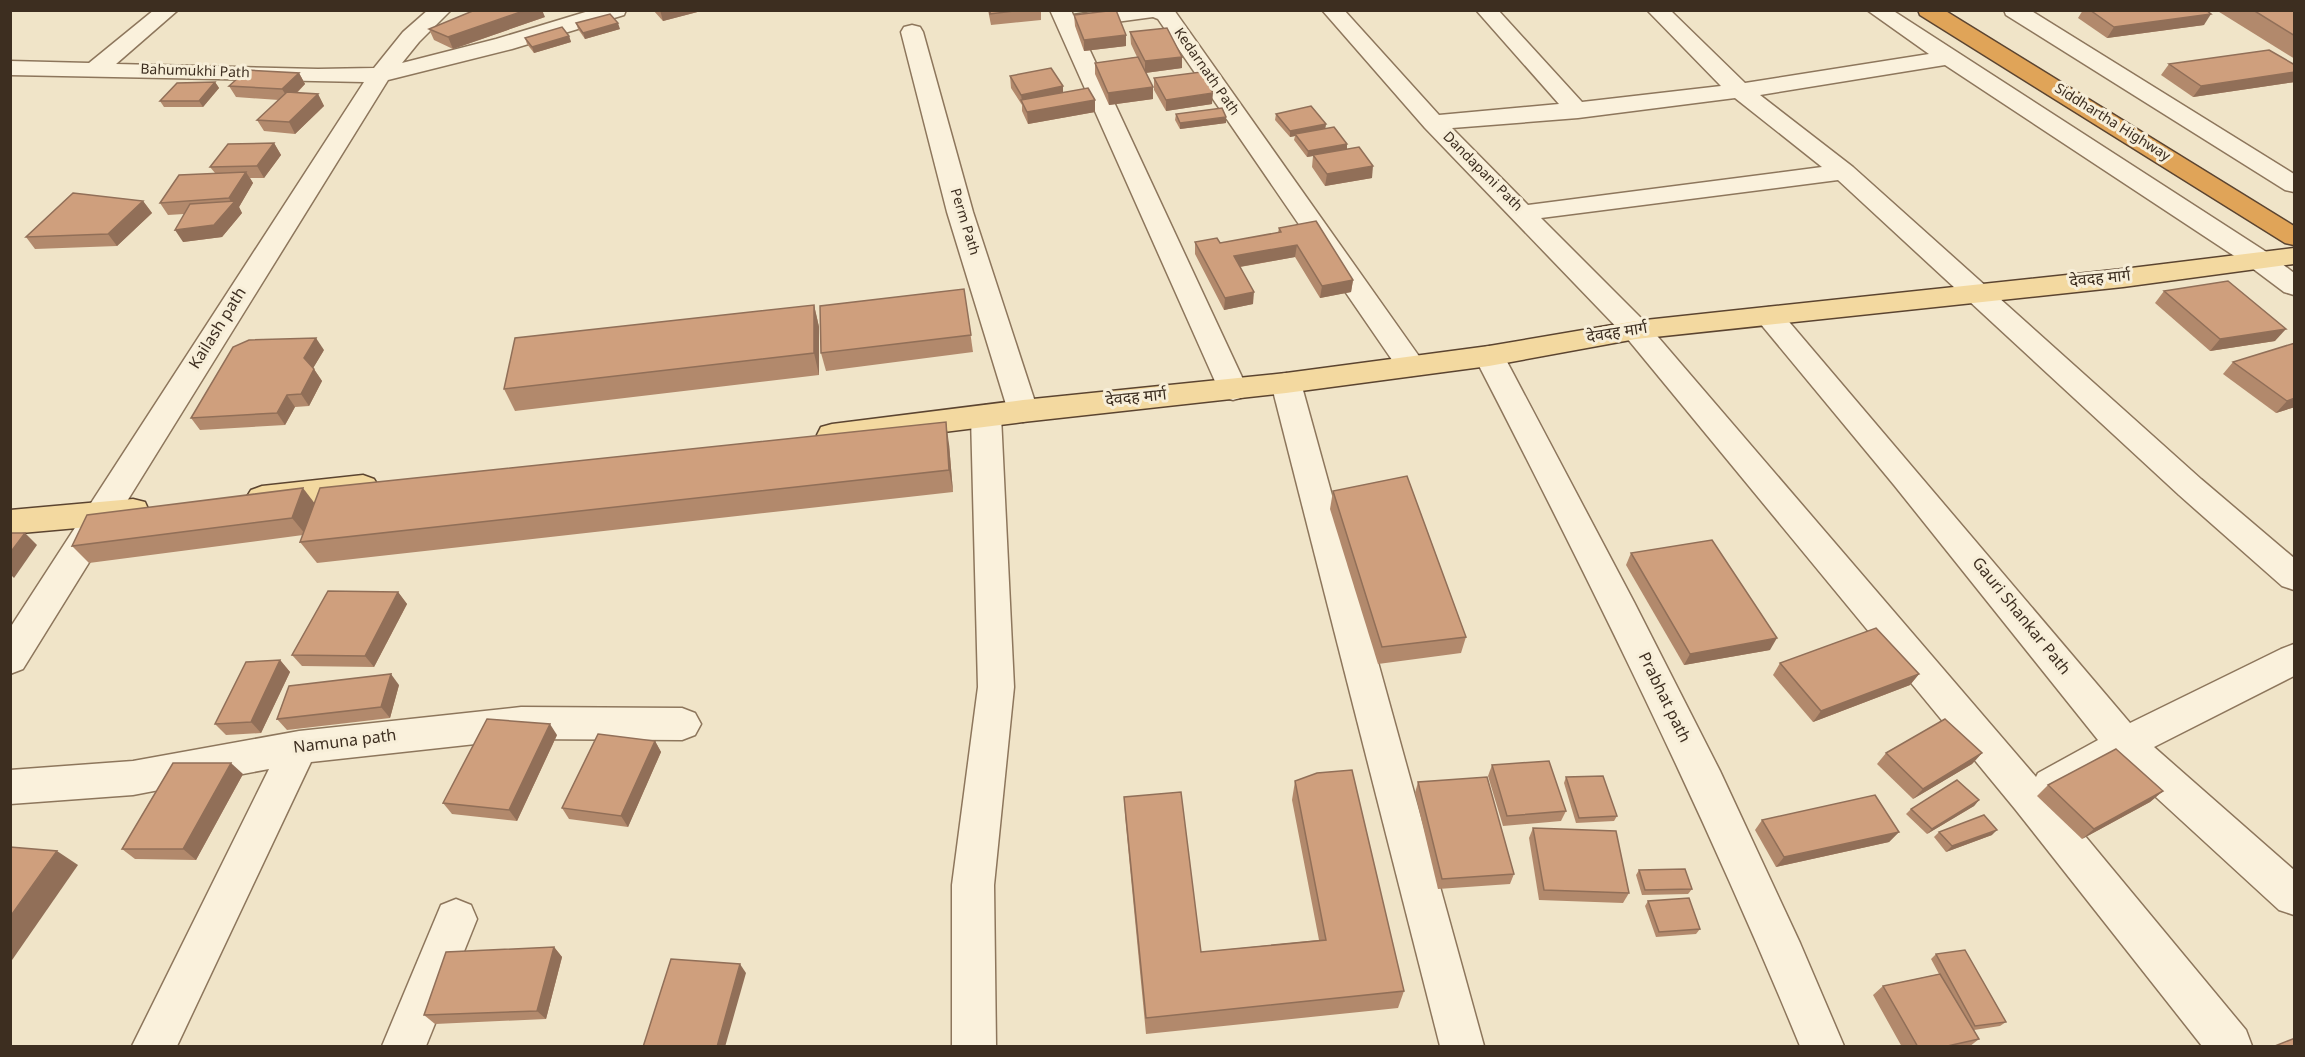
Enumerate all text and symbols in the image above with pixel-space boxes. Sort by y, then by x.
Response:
street label: Kedarnath Path [1169,24,1243,120]
street label: Bahumukhi Path [140,61,250,83]
street label: Siddhartha Highway [2050,80,2174,167]
street label: Dandapani Path [1438,128,1526,216]
street label: Perm Path [945,186,983,258]
street label: देवदह मार्ग [2068,265,2133,294]
street label: Kailash path [186,284,252,374]
street label: देवदह मार्ग [1585,318,1650,349]
street label: देवदह मार्ग [1104,384,1169,413]
street label: Gauri Shankar Path [1966,554,2074,680]
street label: Prabhat path [1632,649,1694,747]
street label: Namuna path [292,726,398,760]

